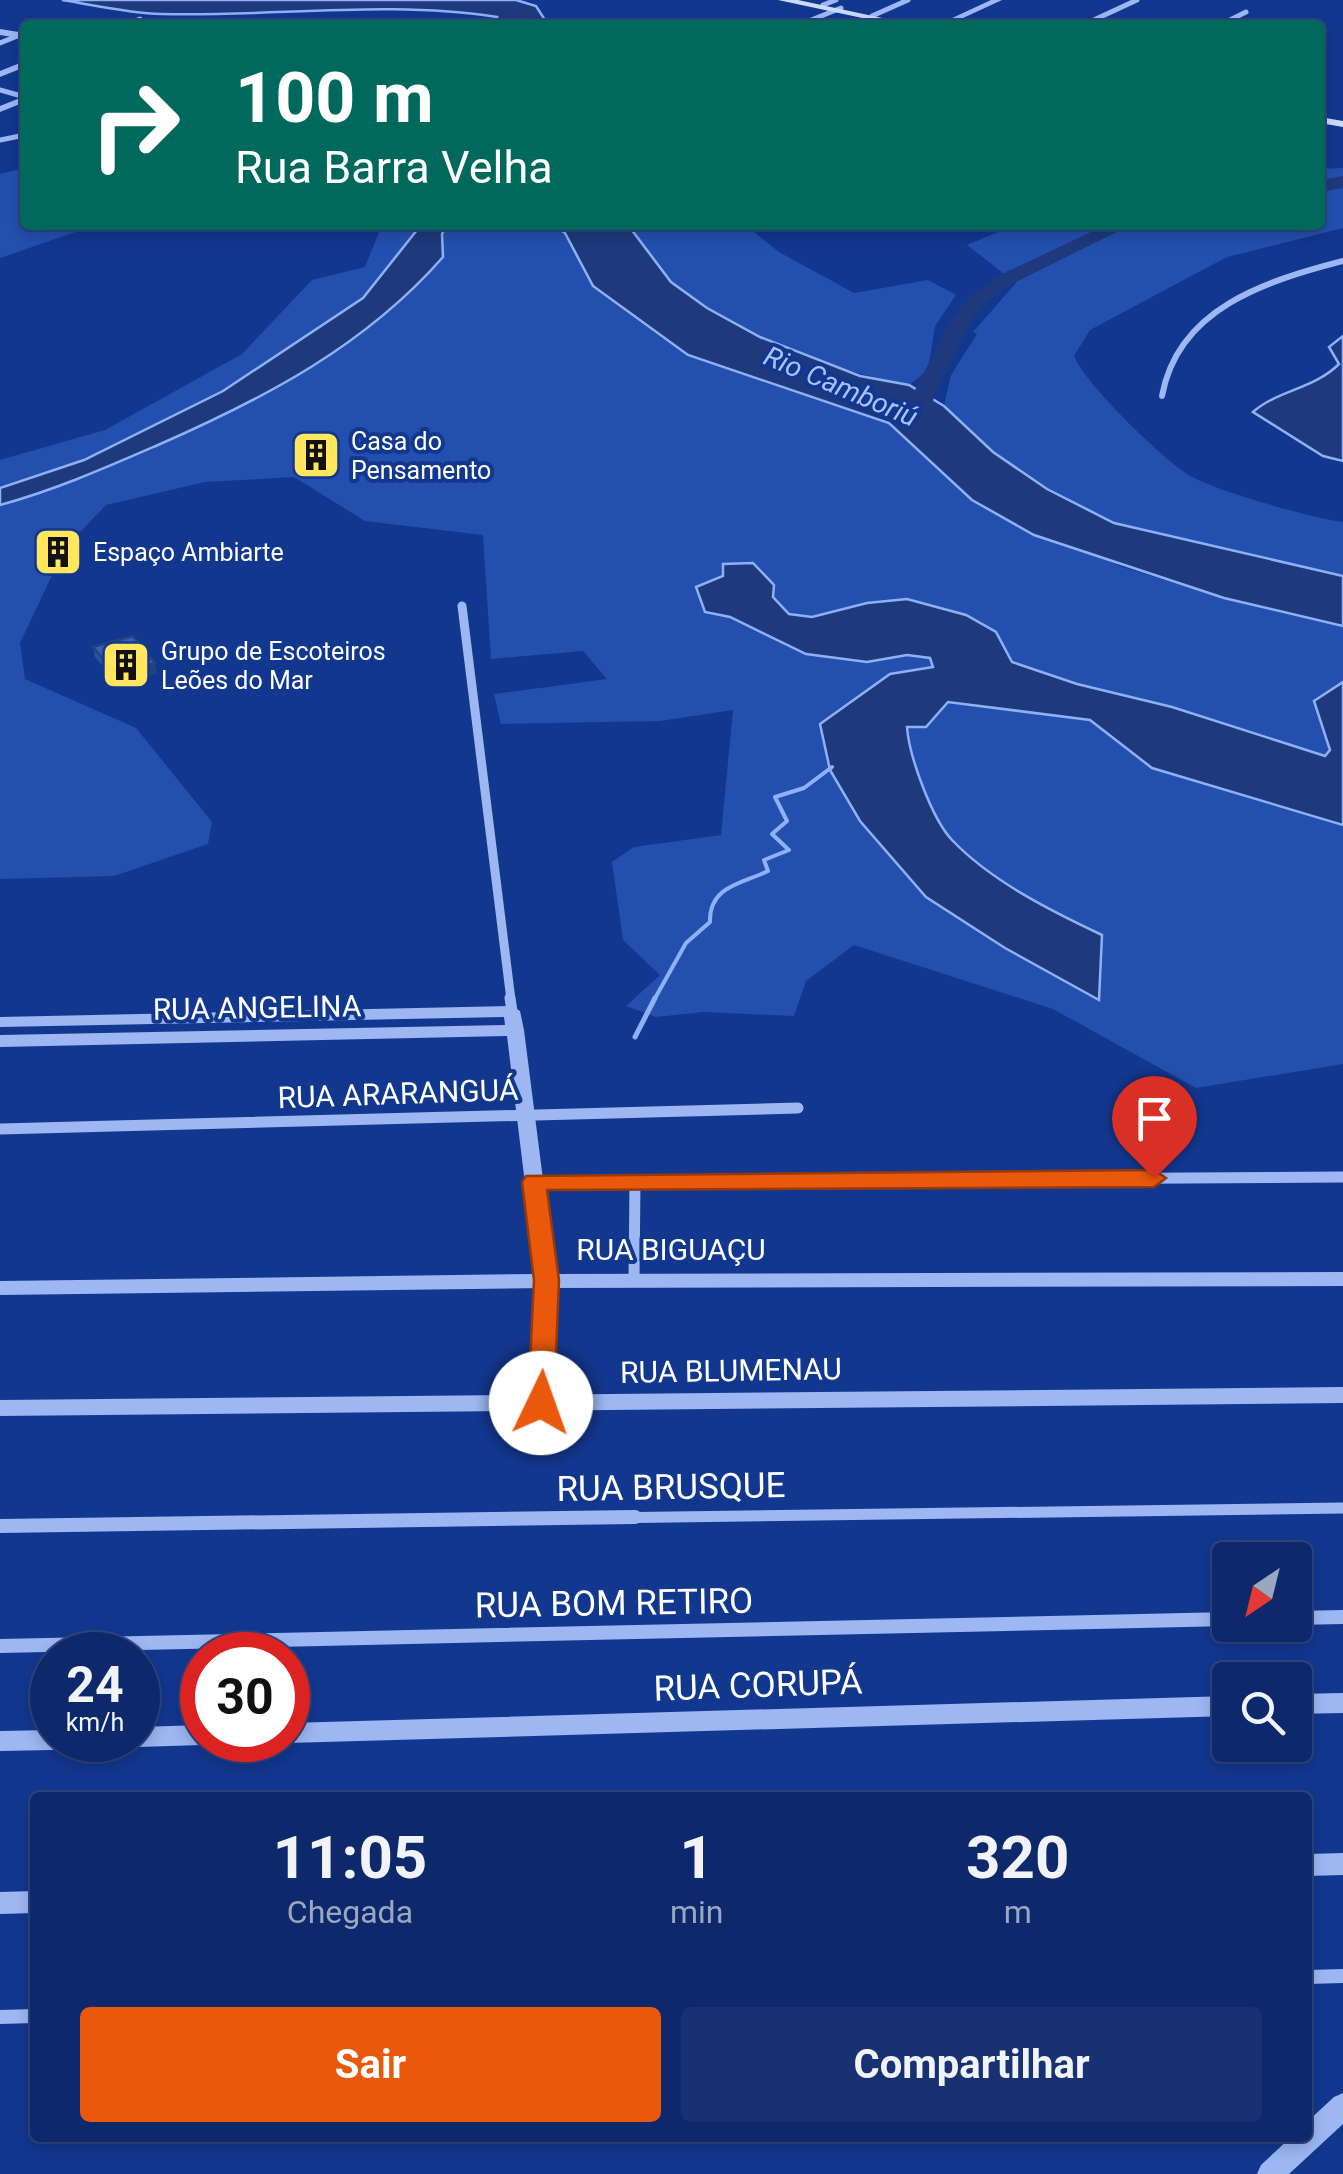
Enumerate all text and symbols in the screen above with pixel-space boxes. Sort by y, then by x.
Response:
text: 100 m [235,57,434,139]
icon: right [70,60,200,190]
text: Rua Barra Velha [235,141,553,194]
water label: Rio Camboriú [759,339,923,434]
place label: Casa do Pensamento [351,427,491,485]
building icon: Casa do Pensamento [290,429,342,481]
building icon: Espaço Ambiarte [32,526,84,578]
place label: Espaço Ambiarte [93,538,284,567]
place label: Grupo de Escoteiros Leões do Mar [161,637,386,695]
building icon: Grupo de Escoteiros Leões do Mar [100,639,152,691]
street label: RUA ANGELINA [152,988,362,1027]
street label: RUA ARARANGUÁ [277,1072,519,1115]
pin [1112,1076,1197,1179]
icon: arrive [1127,1091,1182,1146]
street label: RUA BIGUAÇU [576,1232,766,1267]
position arrow [489,1351,593,1455]
street label: RUA BLUMENAU [620,1351,842,1390]
street label: RUA BRUSQUE [556,1465,786,1510]
north arrow [1212,1542,1312,1642]
map controls [1212,1542,1312,1762]
street label: RUA BOM RETIRO [474,1581,754,1626]
speed limit sign: 30 [180,1632,310,1762]
text: 24 [66,1656,124,1714]
street label: RUA CORUPÁ [653,1661,863,1710]
button: search [1212,1662,1312,1762]
text: km/h [66,1708,124,1737]
text: 11:05 [273,1822,427,1893]
text: 1 [679,1822,714,1893]
text: 320 [966,1822,1069,1893]
text: Chegada [287,1893,413,1931]
text: min [670,1893,723,1931]
text: m [1004,1893,1032,1931]
button: Sair [80,2007,661,2122]
button: Compartilhar [681,2007,1262,2122]

